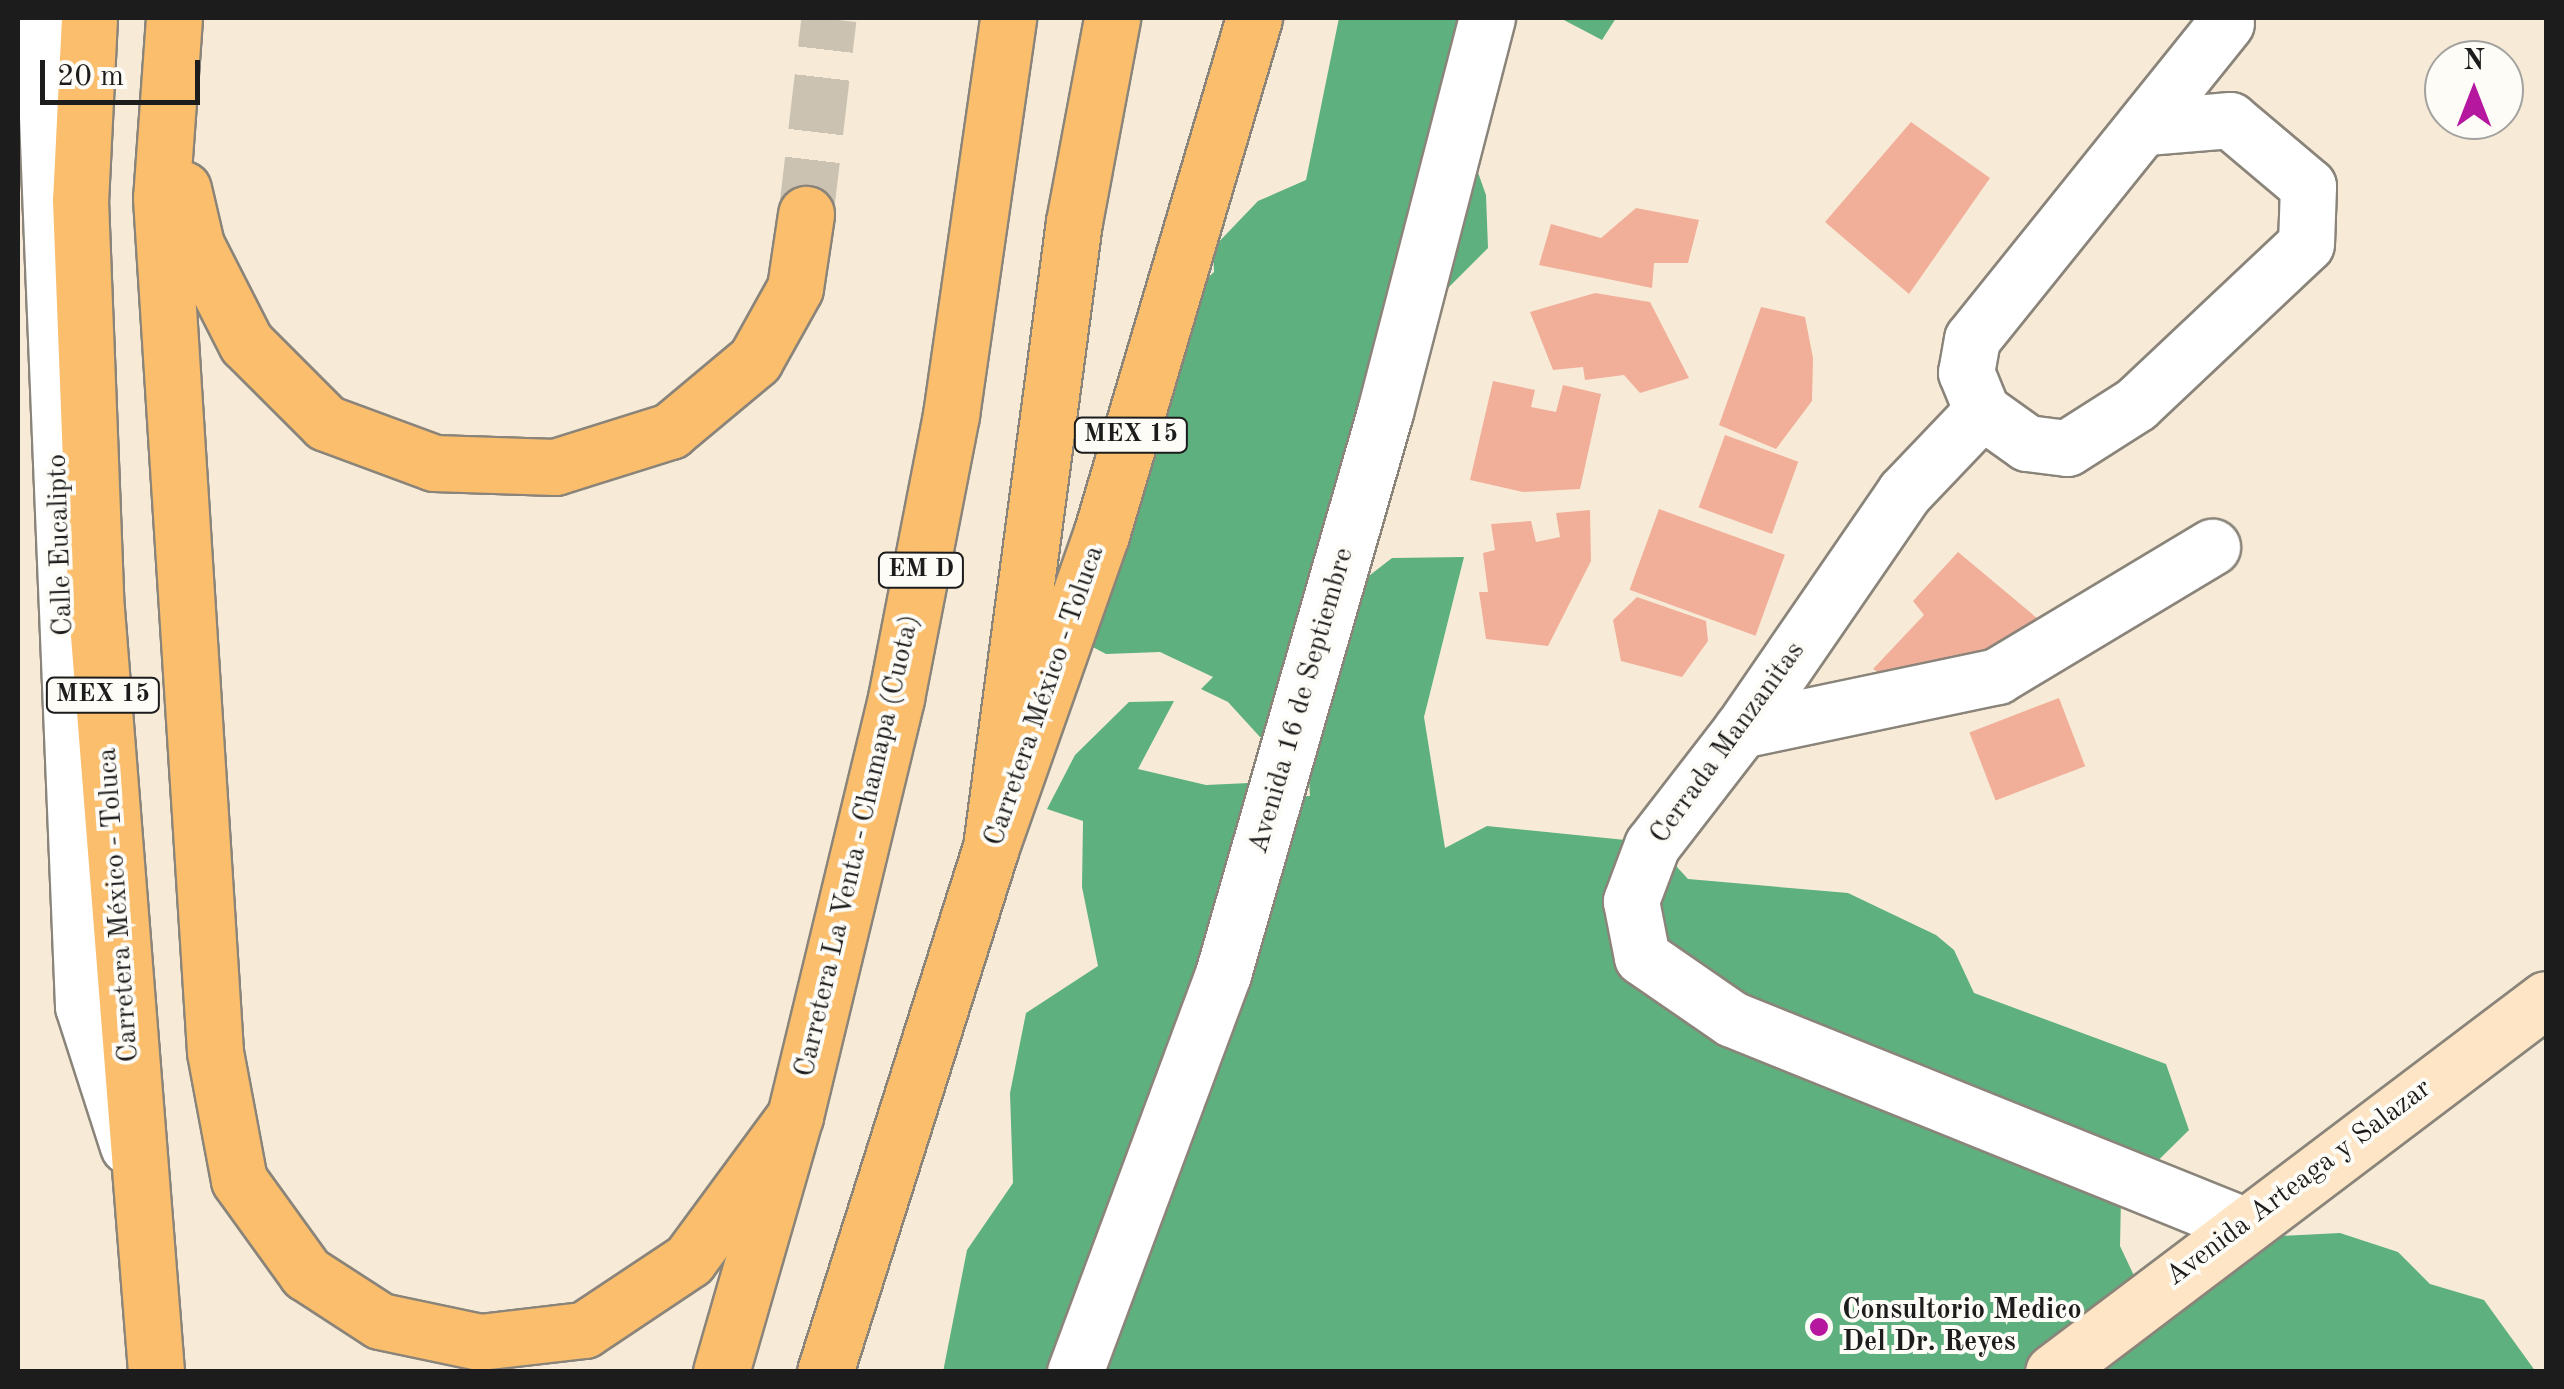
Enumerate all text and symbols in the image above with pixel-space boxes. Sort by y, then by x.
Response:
scale bar [45,40,205,102]
north arrow [2424,40,2524,140]
text: N [2463,48,2485,76]
text: 20 m [57,62,124,92]
road number: MEX 15 [1074,415,1188,455]
street label: Calle Eucalipto [41,453,81,637]
street label: Carretera México - Toluca [978,541,1112,851]
street label: Avenida 16 de Septiembre [1242,544,1362,858]
road number: EM D [876,550,966,590]
street label: Carretera La Venta - Chamapa (Cuota) [788,612,928,1080]
street label: Cerrada Manzanitas [1643,635,1813,851]
road number: MEX 15 [46,675,160,715]
street label: Carretera México - Toluca [91,747,147,1063]
street label: Avenida Arteaga y Salazar [2160,1072,2438,1294]
place label: Consultorio Medico Del Dr. Reyes [1842,1294,2082,1360]
marker: Consultorio Medico Del Dr. Reyes [1806,1314,1832,1340]

